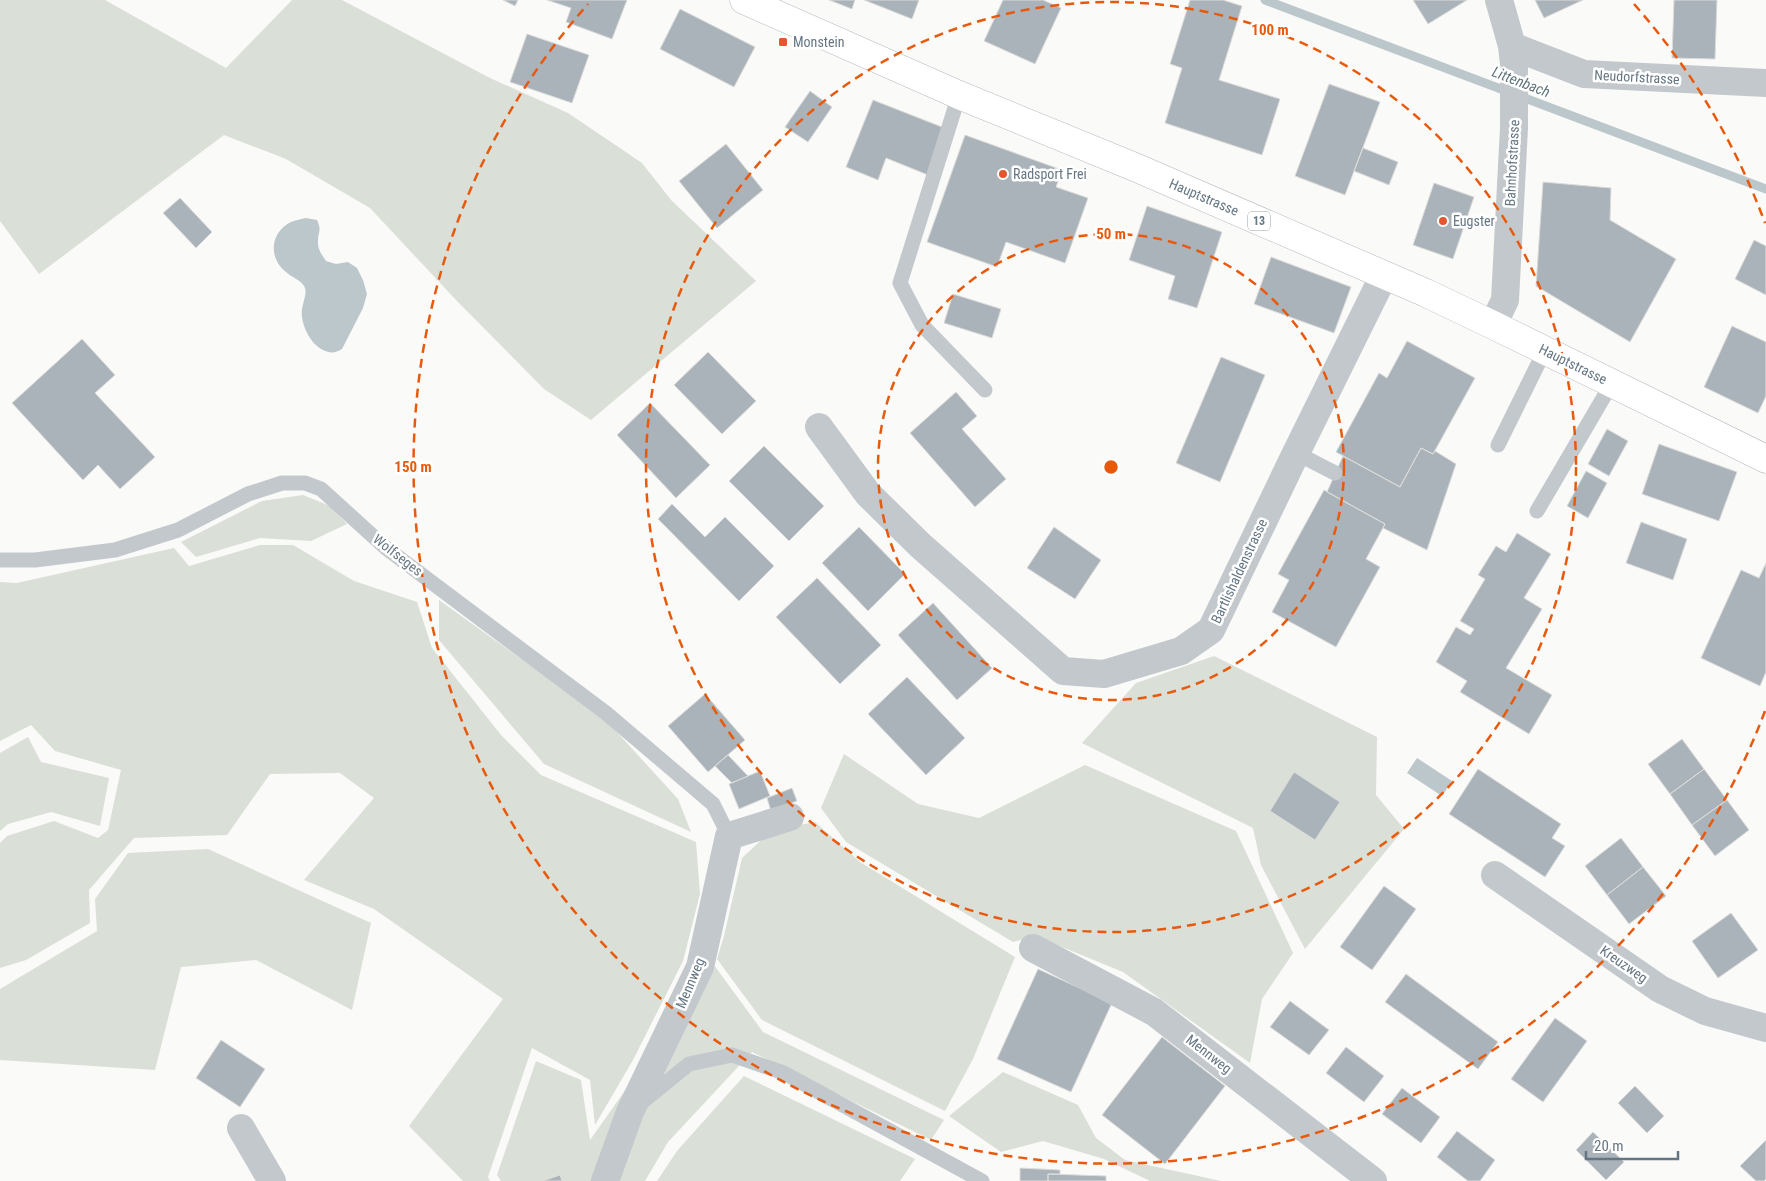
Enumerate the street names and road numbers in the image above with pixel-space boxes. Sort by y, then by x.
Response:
street label: Neudorfstrasse [1594,67,1680,87]
street label: Bahnhofstrasse [1502,119,1522,207]
street label: Hauptstrasse [1167,175,1241,219]
road number: 13 [1248,212,1270,230]
street label: Hauptstrasse [1536,341,1610,388]
street label: Bartlishaldenstrasse [1208,516,1270,626]
street label: Wolfseges [370,531,426,579]
street label: Kreuzweg [1597,942,1651,986]
street label: Mennweg [672,955,708,1011]
street label: Mennweg [1183,1031,1235,1077]

